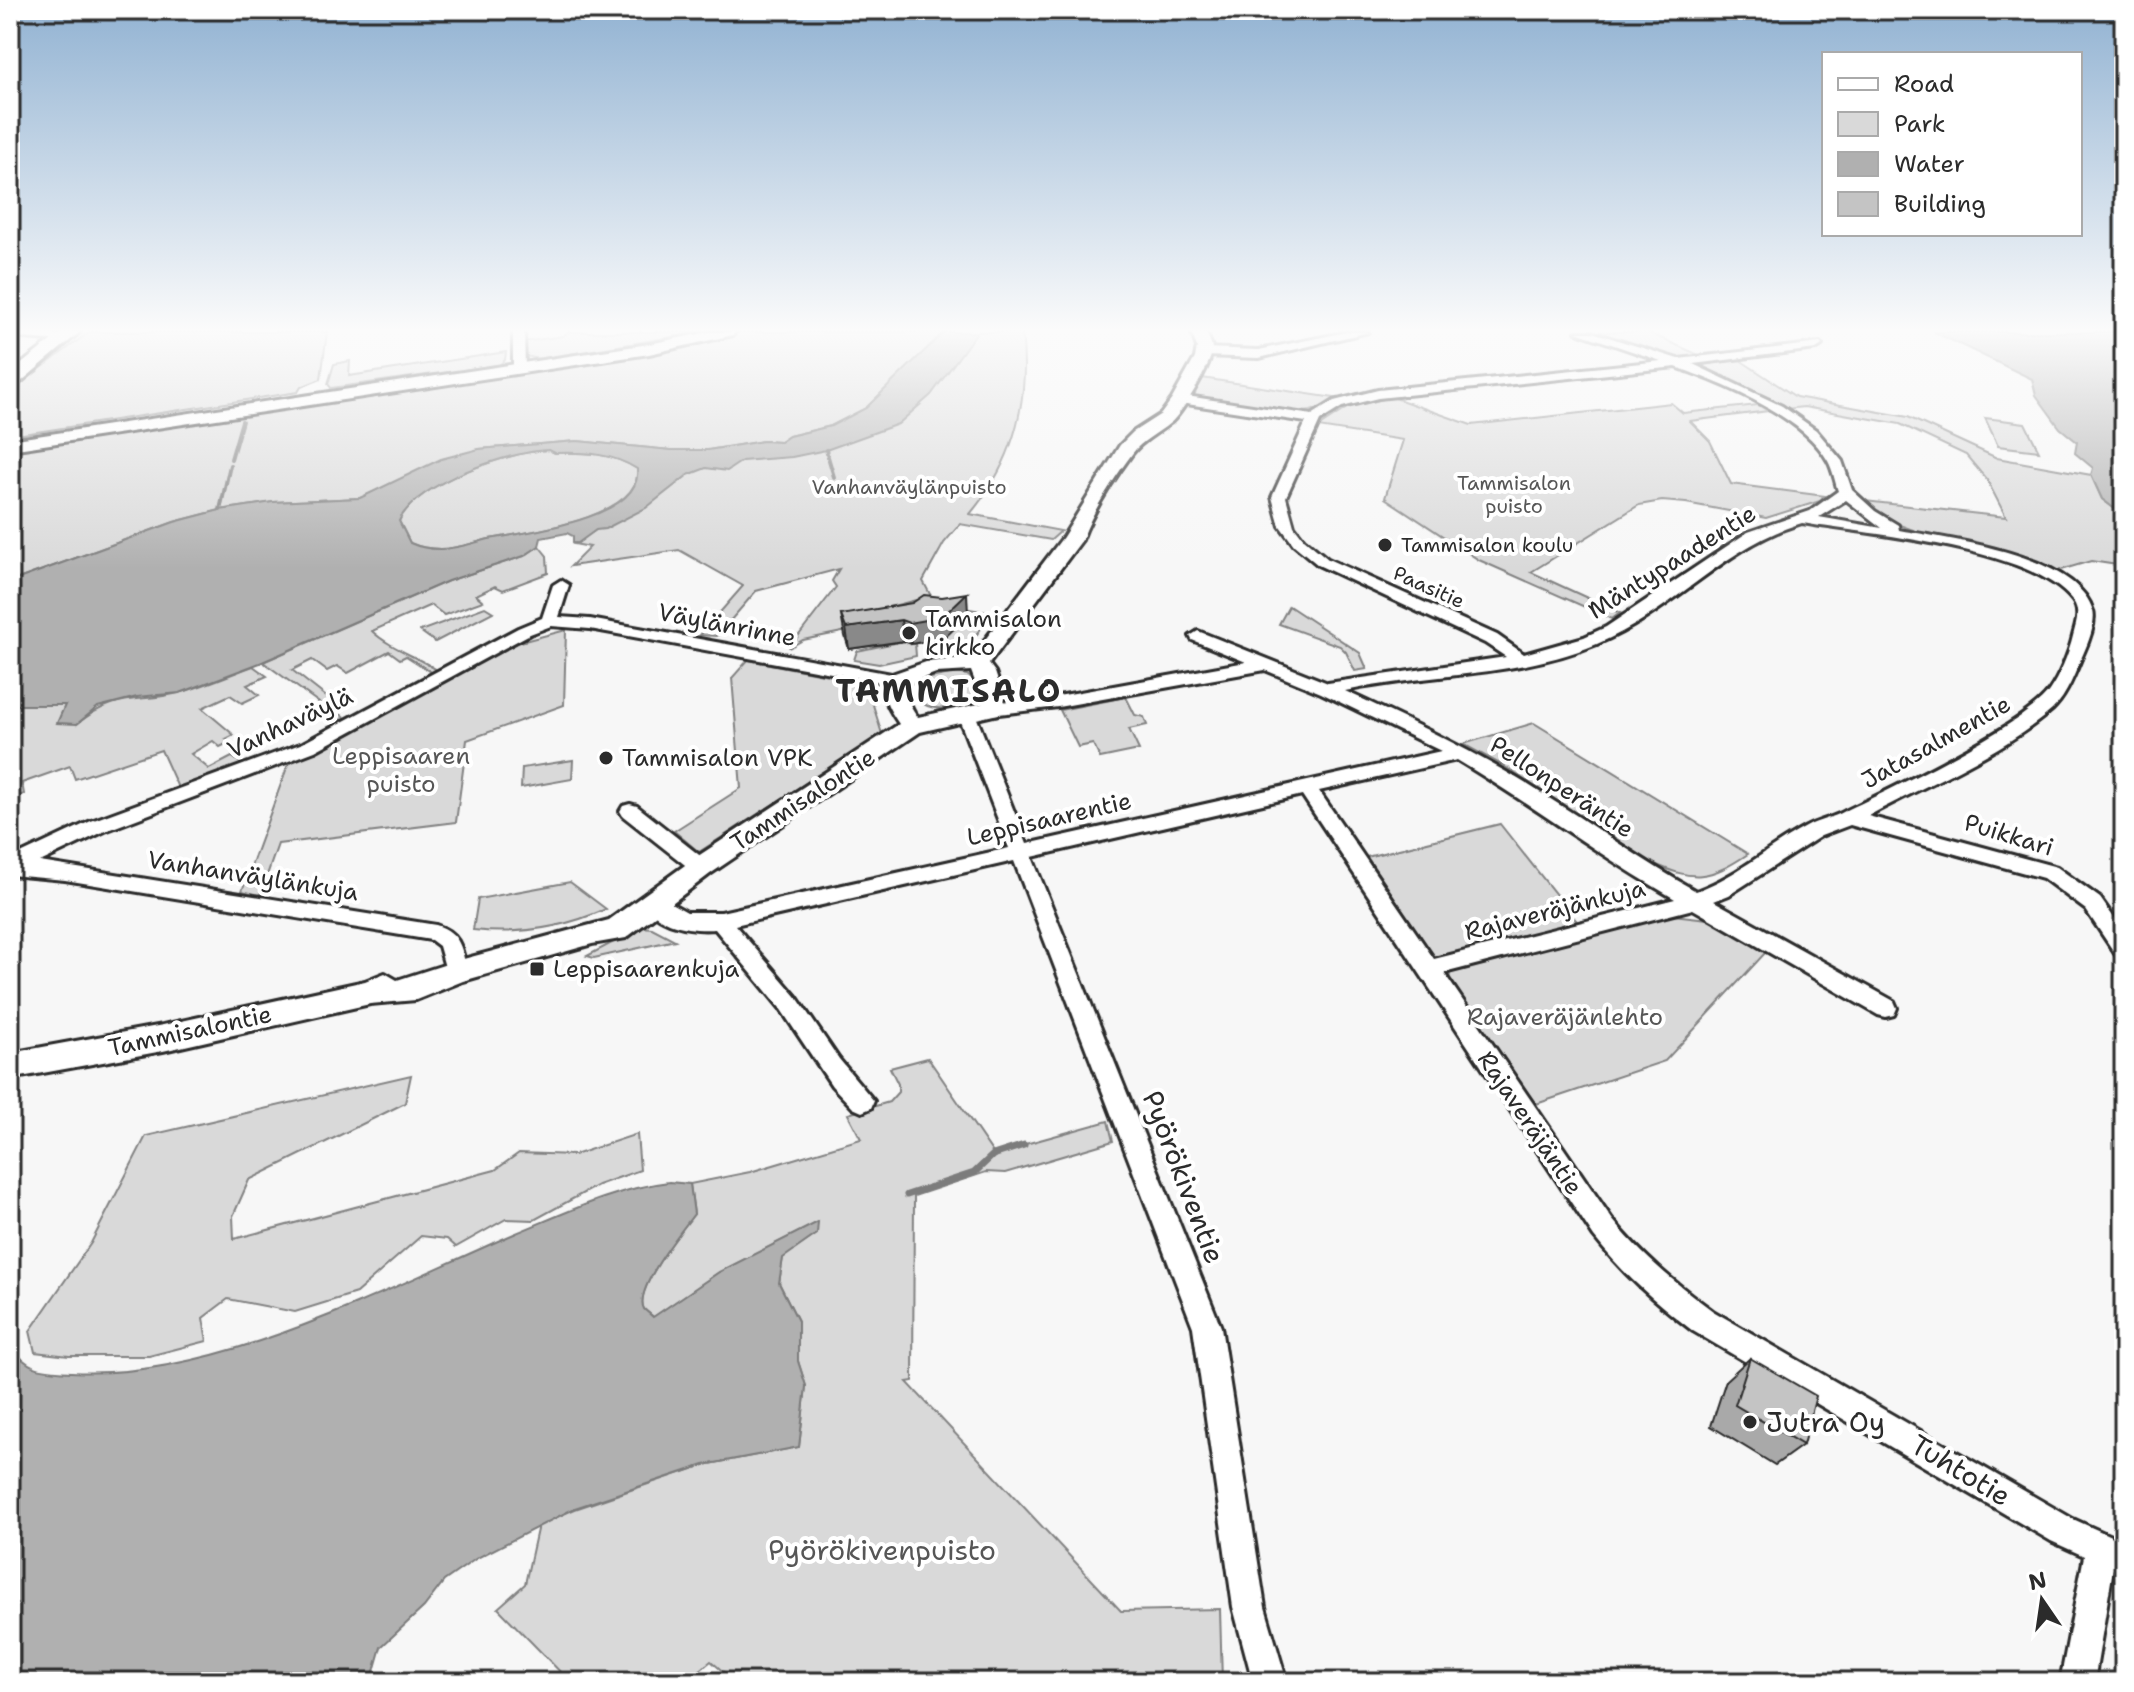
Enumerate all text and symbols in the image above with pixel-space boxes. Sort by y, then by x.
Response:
legend [1822,52,2082,236]
text: Road [1894,68,1954,100]
text: Park [1894,108,1946,140]
text: Water [1894,148,1965,180]
text: Building [1894,188,1986,220]
park label: Tammisalon puisto [1457,470,1571,519]
park label: Vanhanväylänpuisto [811,474,1007,500]
street label: Mäntypaadentie [1582,498,1762,626]
place label: Tammisalon koulu [1401,532,1573,558]
marker: Tammisalon koulu [1376,536,1394,554]
street label: Paasitie [1389,560,1469,614]
street label: Väylänrinne [655,596,799,654]
place label: Tammisalon kirkko [925,603,1062,663]
marker: Tammisalon kirkko [900,624,918,642]
district label: TAMMISALO [835,669,1063,712]
street label: Vanhaväylä [222,680,358,766]
street label: Jatasalmentie [1856,688,2016,796]
street label: Pellonperäntie [1484,729,1640,845]
park label: Leppisaaren puisto [332,740,470,800]
street label: Tammisalontie [724,741,882,859]
place label: Tammisalon VPK [622,742,813,774]
marker: Tammisalon VPK [597,749,615,767]
street label: Leppisaarentie [964,785,1134,853]
street label: Puikkari [1960,806,2058,864]
street label: Vanhanväylänkuja [145,844,361,908]
street label: Rajaveräjänkuja [1461,872,1649,948]
place label: Leppisaarenkuja [553,953,739,985]
marker: Leppisaarenkuja [528,960,546,978]
street label: Tammisalontie [105,998,275,1064]
park label: Rajaveräjänlehto [1467,1001,1663,1033]
street label: Rajaveräjäntie [1470,1045,1590,1201]
street label: Pyörökiventie [1134,1085,1234,1269]
place label: Jutra Oy [1766,1403,1885,1441]
marker: Jutra Oy [1741,1413,1759,1431]
street label: Tuhtotie [1904,1425,2018,1515]
park label: Pyörökivenpuisto [768,1531,996,1569]
north arrow [2002,1560,2082,1640]
text: N [2026,1565,2049,1597]

